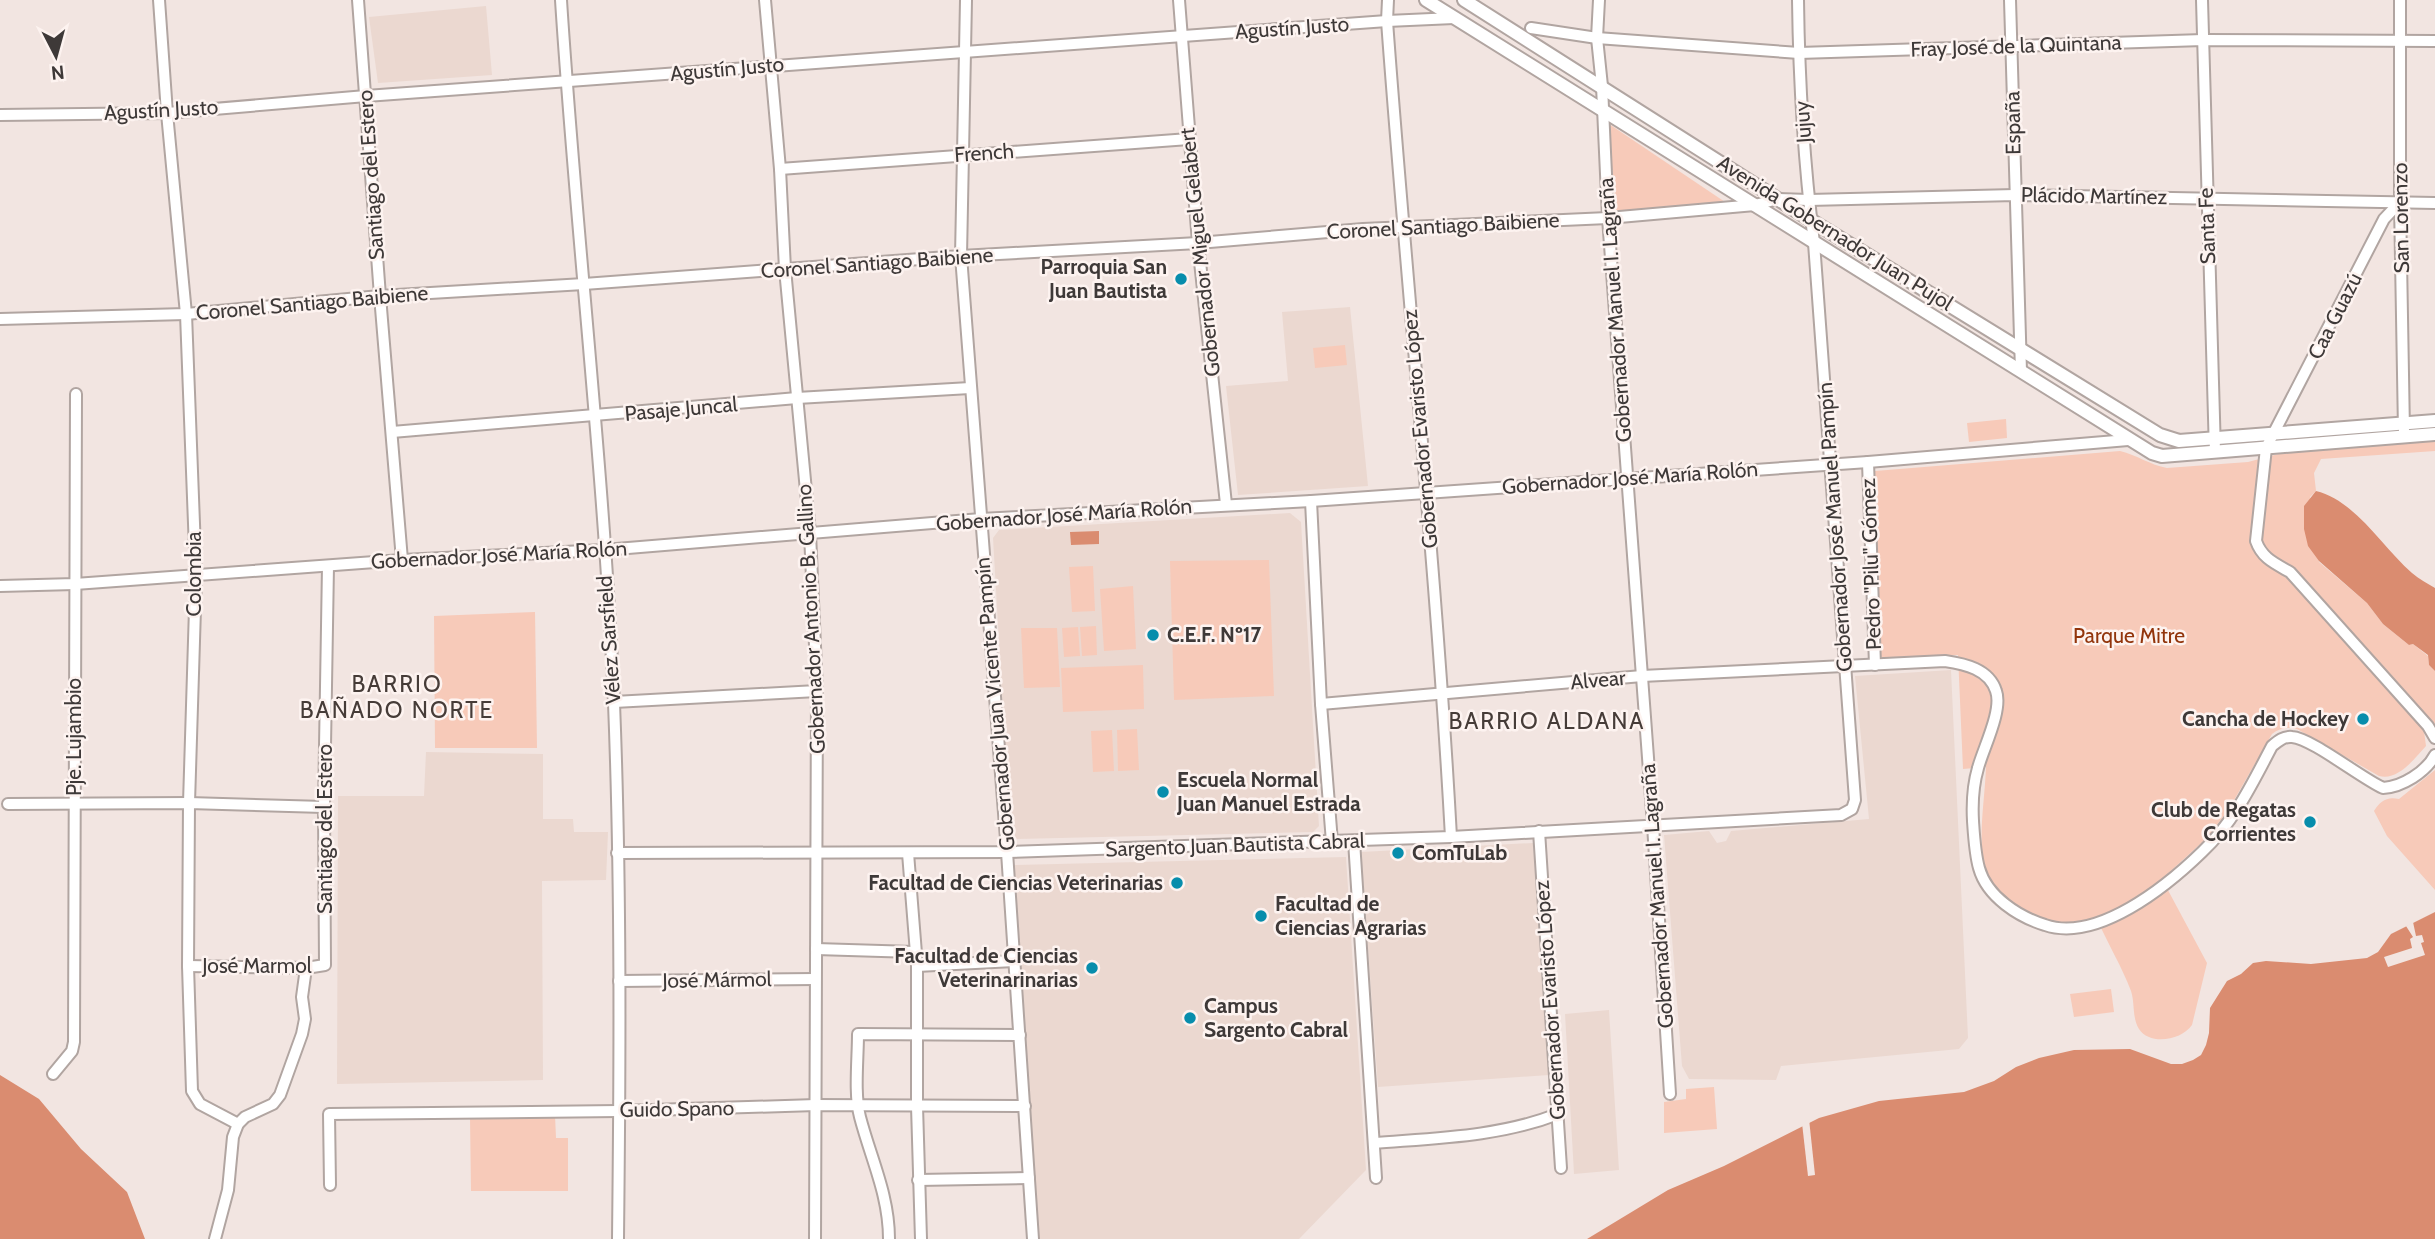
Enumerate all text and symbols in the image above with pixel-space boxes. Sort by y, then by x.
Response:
street label: Agustín Justo [1234,11,1350,44]
north arrow [21,21,91,91]
street label: Fray José de la Quintana [1910,29,2122,62]
street label: Agustín Justo [669,51,785,86]
text: N [50,60,66,85]
street label: Santiago del Estero [352,89,389,261]
street label: España [1999,91,2026,155]
street label: Agustín Justo [103,94,219,125]
street label: Jujuy [1789,100,1818,145]
street label: Gobernador Miguel Gelabert [1174,126,1225,378]
street label: French [953,138,1015,167]
street label: Avenida Gobernador Juan Pujol [1712,150,1958,316]
street label: San Lorenzo [2387,162,2414,274]
street label: Gobernador Manuel I. Lagraña [1593,177,1636,443]
street label: Plácido Martínez [2021,182,2168,209]
street label: Santa Fe [2193,187,2220,265]
street label: Coronel Santiago Baibiene [1326,207,1560,244]
street label: Coronel Santiago Baibiene [760,242,994,283]
place label: Parroquia San Juan Bautista [1041,254,1168,303]
street label: Caa Guazú [2302,268,2367,363]
marker: Parroquia San Juan Bautista [1173,271,1189,287]
street label: Coronel Santiago Baibiene [195,280,429,325]
street label: Gobernador Evaristo López [1397,308,1442,550]
street label: Gobernador José Manuel Pampín [1812,381,1857,673]
street label: Pasaje Juncal [624,391,738,427]
street label: Gobernador José María Rolón [1501,456,1759,499]
street label: Pedro "Pilu" Gómez [1855,478,1886,650]
street label: Gobernador Antonio B. Gallino [791,484,830,754]
street label: Gobernador José María Rolón [935,493,1193,536]
street label: Colombia [181,531,206,617]
street label: Gobernador José María Rolón [370,535,628,574]
street label: Gobernador Juan Vicente Pampín [969,556,1020,852]
street label: Vélez Sarsfield [592,575,625,705]
place label: C.E.F. Nº17 [1167,622,1262,647]
park label: Parque Mitre [2073,623,2185,648]
marker: C.E.F. Nº17 [1145,627,1161,643]
street label: Alvear [1569,665,1627,694]
district label: BARRIO BAÑADO NORTE [300,670,494,724]
street label: Pje. Lujambio [61,678,87,796]
place label: Cancha de Hockey [2182,706,2350,731]
district label: BARRIO ALDANA [1448,707,1646,735]
marker: Cancha de Hockey [2355,711,2371,727]
street label: Santiago del Estero [312,744,337,914]
street label: Gobernador Manuel I. Lagraña [1635,763,1678,1029]
place label: Escuela Normal Juan Manuel Estrada [1176,767,1361,816]
marker: Escuela Normal Juan Manuel Estrada [1155,784,1171,800]
place label: Club de Regatas Corrientes [2151,797,2296,846]
marker: Club de Regatas Corrientes [2302,814,2318,830]
street label: Sargento Juan Bautista Cabral [1105,827,1365,862]
place label: ComTuLab [1412,840,1507,865]
marker: ComTuLab [1390,845,1406,861]
place label: Facultad de Ciencias Veterinarias [868,870,1163,895]
marker: Facultad de Ciencias Veterinarias [1169,875,1185,891]
street label: Gobernador Evaristo López [1529,879,1570,1121]
place label: Facultad de Ciencias Agrarias [1275,891,1427,940]
marker: Facultad de Ciencias Agrarias [1253,908,1269,924]
place label: Facultad de Ciencias Veterinarinarias [894,943,1078,992]
street label: José Marmol [201,953,312,978]
marker: Facultad de Ciencias Veterinarinarias [1084,960,1100,976]
street label: José Mármol [661,966,772,993]
place label: Campus Sargento Cabral [1204,993,1349,1042]
marker: Campus Sargento Cabral [1182,1010,1198,1026]
street label: Guido Spano [620,1095,734,1122]

